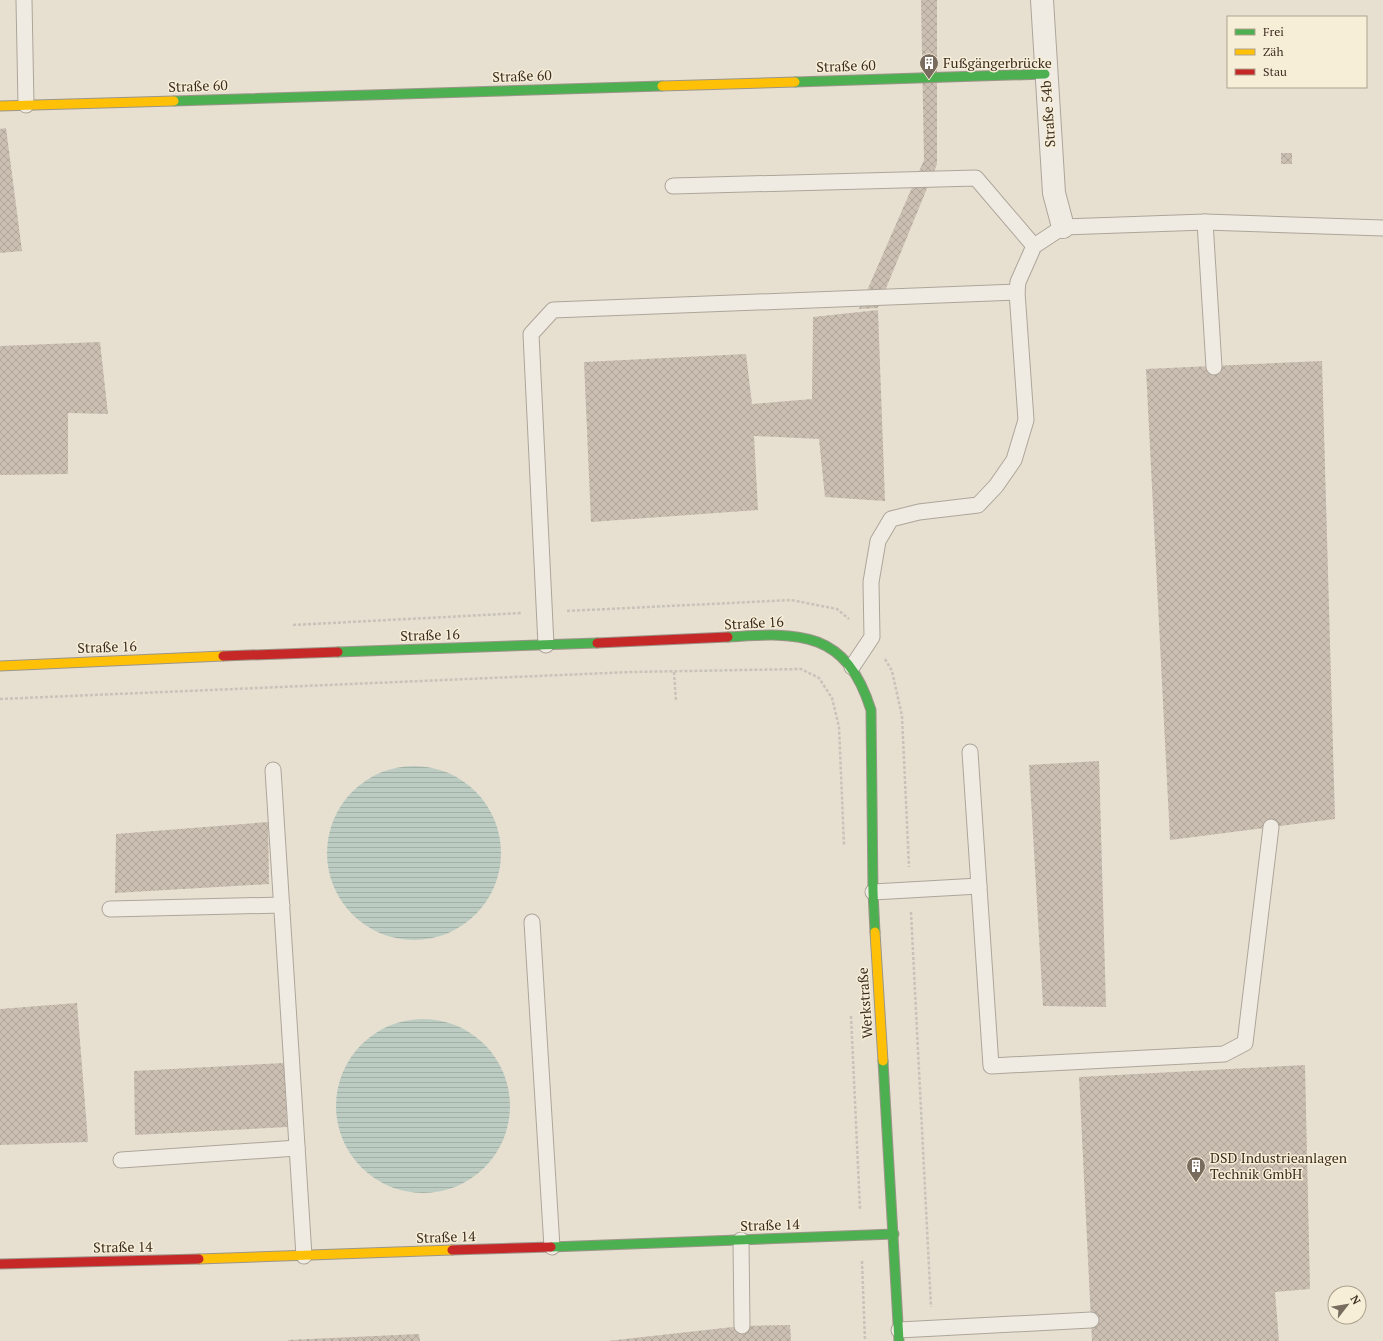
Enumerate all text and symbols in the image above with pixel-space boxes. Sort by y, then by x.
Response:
legend [1227,16,1367,88]
text: Frei [1263,24,1284,39]
text: Zäh [1263,44,1283,59]
building icon: Fußgängerbrücke [918,52,940,80]
place label: Fußgängerbrücke [943,53,1052,72]
street label: Straße 60 [816,55,876,76]
text: Stau [1263,64,1287,79]
street label: Straße 60 [492,65,552,86]
street label: Straße 60 [168,75,228,96]
street label: Straße 54b [1036,80,1059,148]
street label: Straße 16 [724,611,785,634]
street label: Straße 16 [400,624,461,645]
street label: Straße 16 [77,636,138,657]
street label: Werkstraße [853,967,876,1039]
place label: DSD Industrieanlagen Technik GmbH [1210,1148,1348,1183]
building icon: DSD Industrieanlagen Technik GmbH [1185,1155,1207,1183]
street label: Straße 14 [740,1214,801,1235]
street label: Straße 14 [416,1226,477,1247]
street label: Straße 14 [93,1236,153,1257]
north arrow [1327,1285,1367,1325]
text: N [1347,1293,1364,1308]

